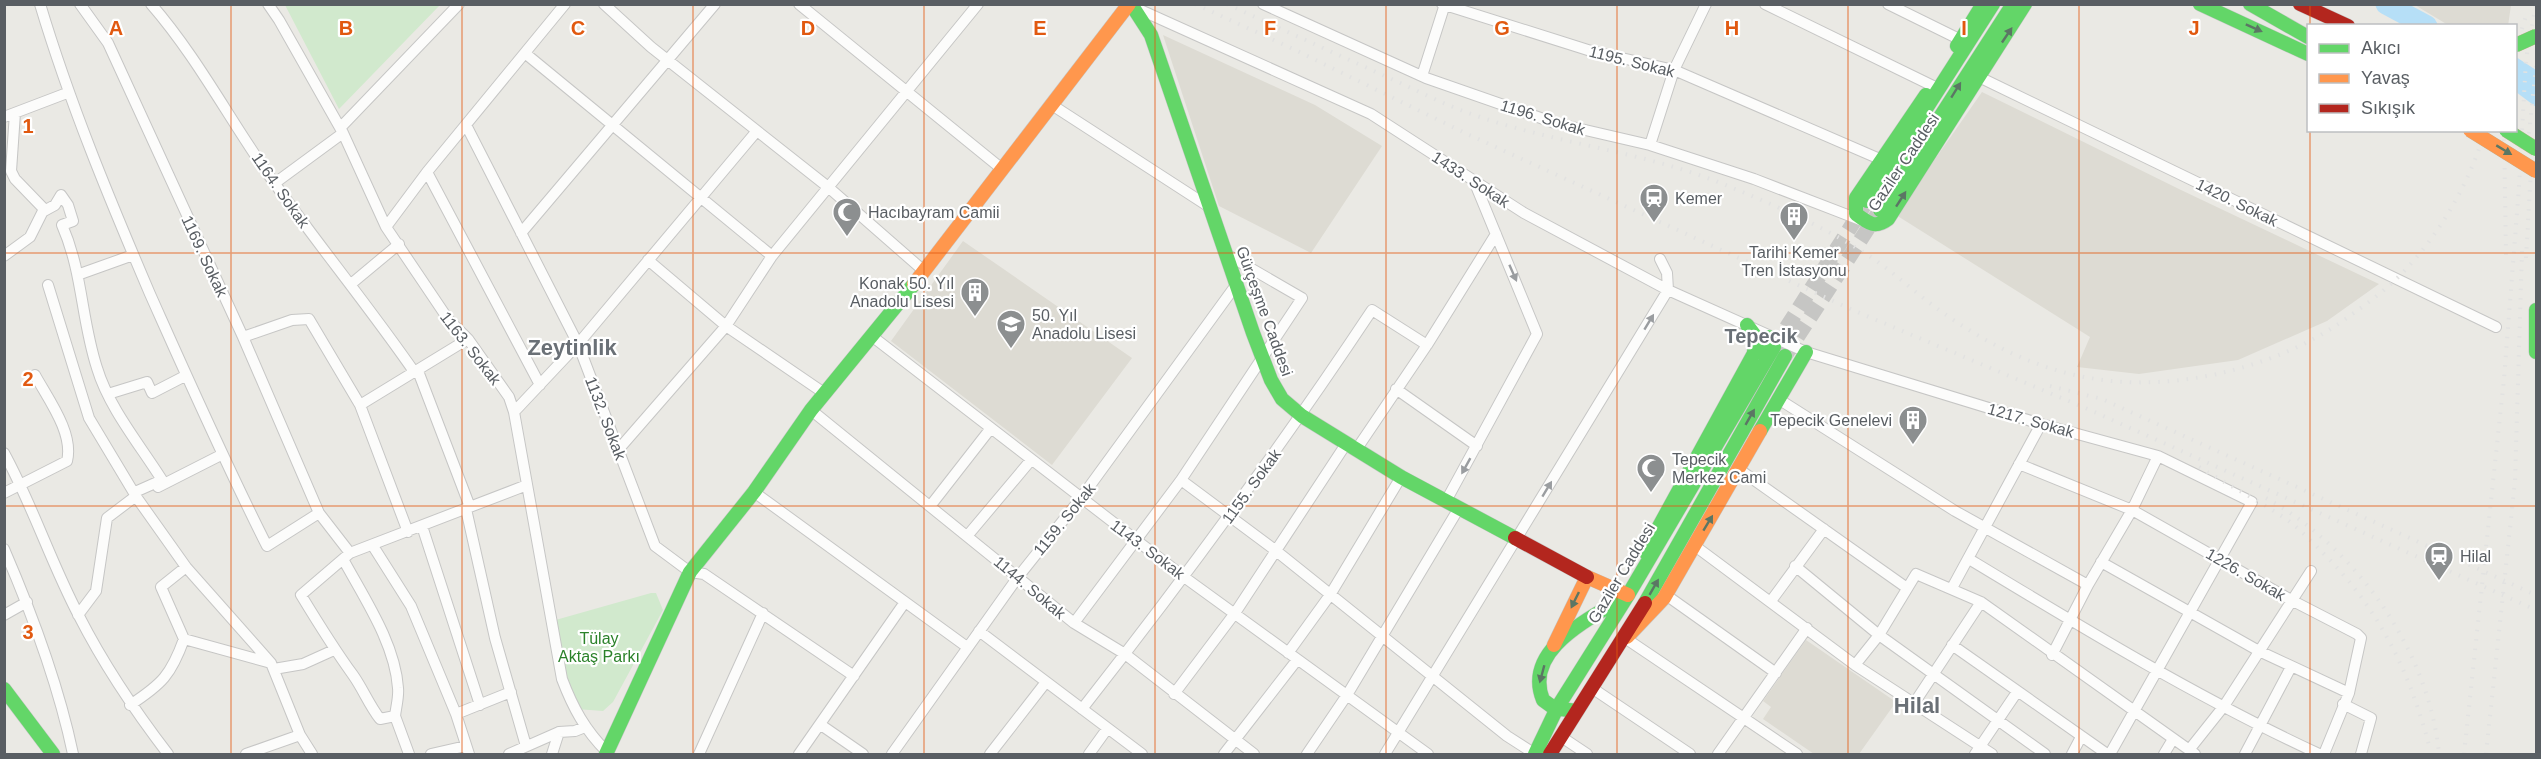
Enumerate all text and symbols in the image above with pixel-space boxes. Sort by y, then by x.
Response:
text: A [109,17,123,39]
text: B [339,17,353,39]
text: C [571,17,585,39]
text: D [801,17,815,39]
text: E [1033,17,1047,39]
text: F [1264,17,1276,39]
text: G [1494,17,1510,39]
text: H [1725,17,1739,39]
text: I [1961,17,1967,39]
text: J [2188,17,2200,39]
one-way arrow [2245,24,2262,33]
legend [2307,24,2517,132]
one-way arrow [2001,27,2012,43]
text: Akıcı [2361,38,2401,58]
street label: 1195. Sokak [1587,43,1677,81]
text: Yavaş [2361,68,2410,88]
one-way arrow [1951,82,1962,98]
street label: 1196. Sokak [1498,97,1588,139]
text: Sıkışık [2361,98,2416,118]
street label: Gaziler Caddesi [1865,110,1942,214]
text: 1 [22,115,34,137]
one-way arrow [2496,145,2512,156]
street label: 1433. Sokak [1429,148,1513,211]
street label: 1164. Sokak [248,149,313,232]
street label: 1420. Sokak [2193,175,2281,230]
station icon: Kemer [1638,182,1670,224]
place label: Kemer [1675,190,1723,207]
one-way arrow [1895,191,1906,207]
mosque icon: Hacıbayram Camii [831,196,863,238]
building icon: Tarihi Kemer Tren İstasyonu [1778,200,1810,242]
place label: Hacıbayram Camii [868,204,1000,221]
street label: 1169. Sokak [178,213,231,300]
street label: Gürçeşme Caddesi [1233,244,1296,378]
place label: Tarihi Kemer Tren İstasyonu [1741,244,1847,279]
one-way arrow [1509,264,1518,282]
place label: Konak 50. Yıl Anadolu Lisesi [850,275,954,310]
building icon: Konak 50. Yıl Anadolu Lisesi [959,276,991,318]
place label: 50. Yıl Anadolu Lisesi [1032,307,1136,342]
street label: 1163. Sokak [437,308,505,389]
school or university icon: 50. Yıl Anadolu Lisesi [995,308,1027,350]
one-way arrow [1643,314,1654,330]
district label: Tepecik [1725,325,1798,347]
district label: Zeytinlik [527,335,617,360]
text: 2 [22,368,34,390]
street label: 1132. Sokak [582,374,630,463]
street label: 1217. Sokak [1986,400,2077,441]
building icon: Tepecik Genelevi [1897,404,1929,446]
one-way arrow [1745,409,1755,426]
place label: Tepecik Genelevi [1770,412,1892,429]
street label: 1155. Sokak [1219,445,1285,527]
place label: Tepecik Merkez Cami [1672,451,1766,486]
mosque icon: Tepecik Merkez Cami [1635,452,1667,494]
one-way arrow [1461,458,1471,475]
street label: 1159. Sokak [1030,479,1099,559]
one-way arrow [1541,481,1552,497]
one-way arrow [1703,514,1713,531]
street label: 1143. Sokak [1108,516,1189,583]
street label: Gaziler Caddesi [1585,520,1658,626]
station icon: Hilal [2423,540,2455,582]
street label: 1226. Sokak [2203,545,2289,605]
place label: Hilal [2460,548,2491,565]
street label: 1144. Sokak [991,553,1070,623]
one-way arrow [1649,578,1659,595]
one-way arrow [1571,592,1580,609]
text: 3 [22,621,34,643]
park label: Tülay Aktaş Parkı [558,630,640,665]
one-way arrow [1537,666,1546,684]
district label: Hilal [1894,693,1940,718]

